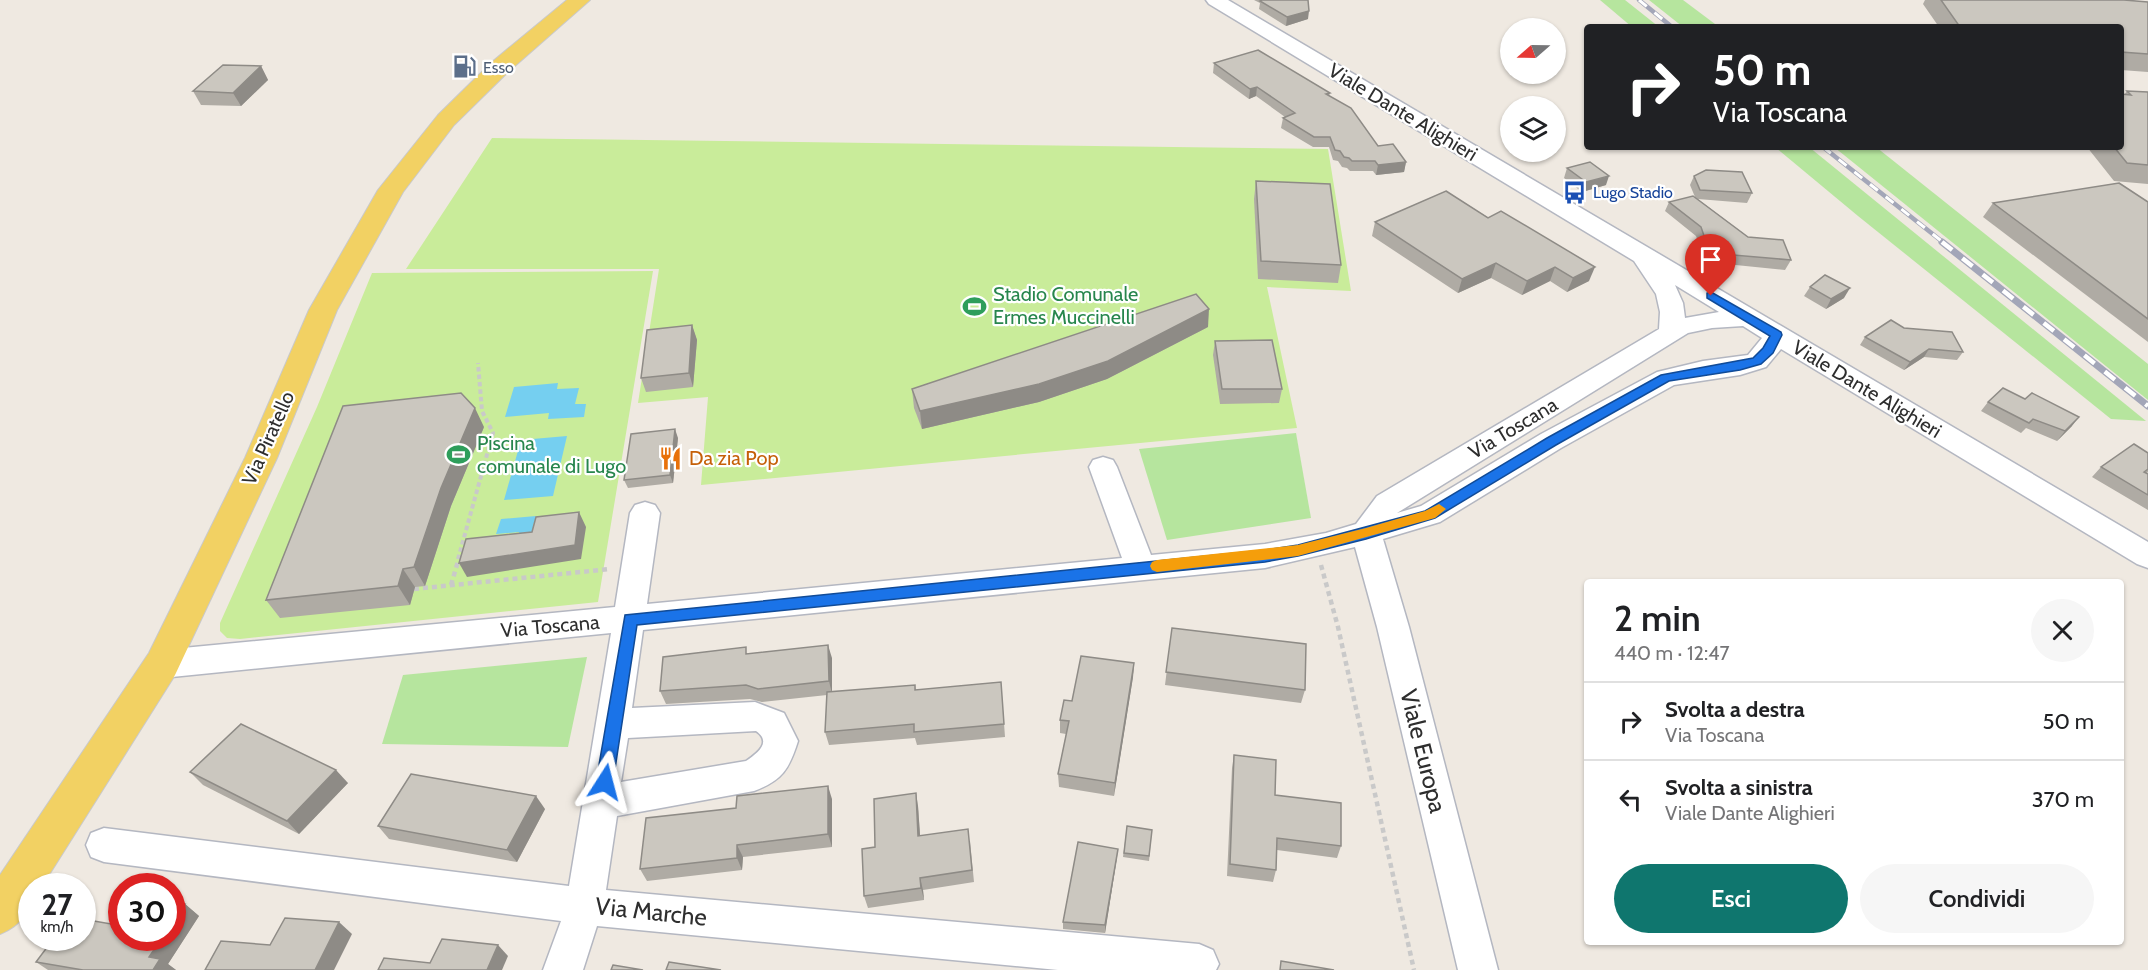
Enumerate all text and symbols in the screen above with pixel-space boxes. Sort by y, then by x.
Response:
north arrow [1500,18,1566,84]
map controls [1500,18,1566,162]
text: 50 m [1713,44,1811,96]
icon: right [1614,48,1692,126]
fuel station icon: Esso [452,54,478,80]
place label: Esso [483,58,514,77]
street label: Viale Dante Alighieri [1324,58,1482,166]
button: layers [1500,96,1566,162]
text: Via Toscana [1713,96,1847,129]
bus stop icon: Lugo Stadio [1562,179,1588,205]
place label: Lugo Stadio [1593,183,1673,202]
pin [1685,234,1736,296]
icon: arrive [1694,243,1727,276]
place label: Stadio Comunale Ermes Muccinelli [993,282,1138,329]
sports icon: Stadio Comunale Ermes Muccinelli [962,293,988,319]
street label: Viale Dante Alighieri [1788,335,1946,443]
street label: Via Piratello [237,388,299,488]
street label: Via Toscana [1464,392,1562,464]
place label: Piscina comunale di Lugo [477,431,626,478]
sports icon: Piscina comunale di Lugo [446,442,472,468]
restaurant icon: Da zia Pop [658,445,684,471]
place label: Da zia Pop [689,446,779,470]
text: 2 min [1614,596,1701,640]
button: close [2031,599,2094,662]
street label: Via Toscana [500,610,601,642]
text: 440 m · 12:47 [1614,641,1730,665]
street label: Viale Europa [1394,686,1453,816]
text: Svolta a destra [1665,696,1805,723]
icon: right [1614,705,1647,738]
text: 50 m [2042,708,2094,735]
text: Via Toscana [1665,723,1764,747]
position arrow [573,750,637,814]
text: Svolta a sinistra [1665,774,1813,801]
icon: left [1614,783,1647,816]
text: 370 m [2032,786,2094,813]
text: Viale Dante Alighieri [1665,801,1835,825]
button: Esci [1614,864,1848,933]
button: Condividi [1860,864,2094,933]
speed limit sign: 30 [108,873,186,951]
text: 27 [41,886,73,923]
street label: Via Marche [594,891,708,932]
text: km/h [41,918,73,936]

